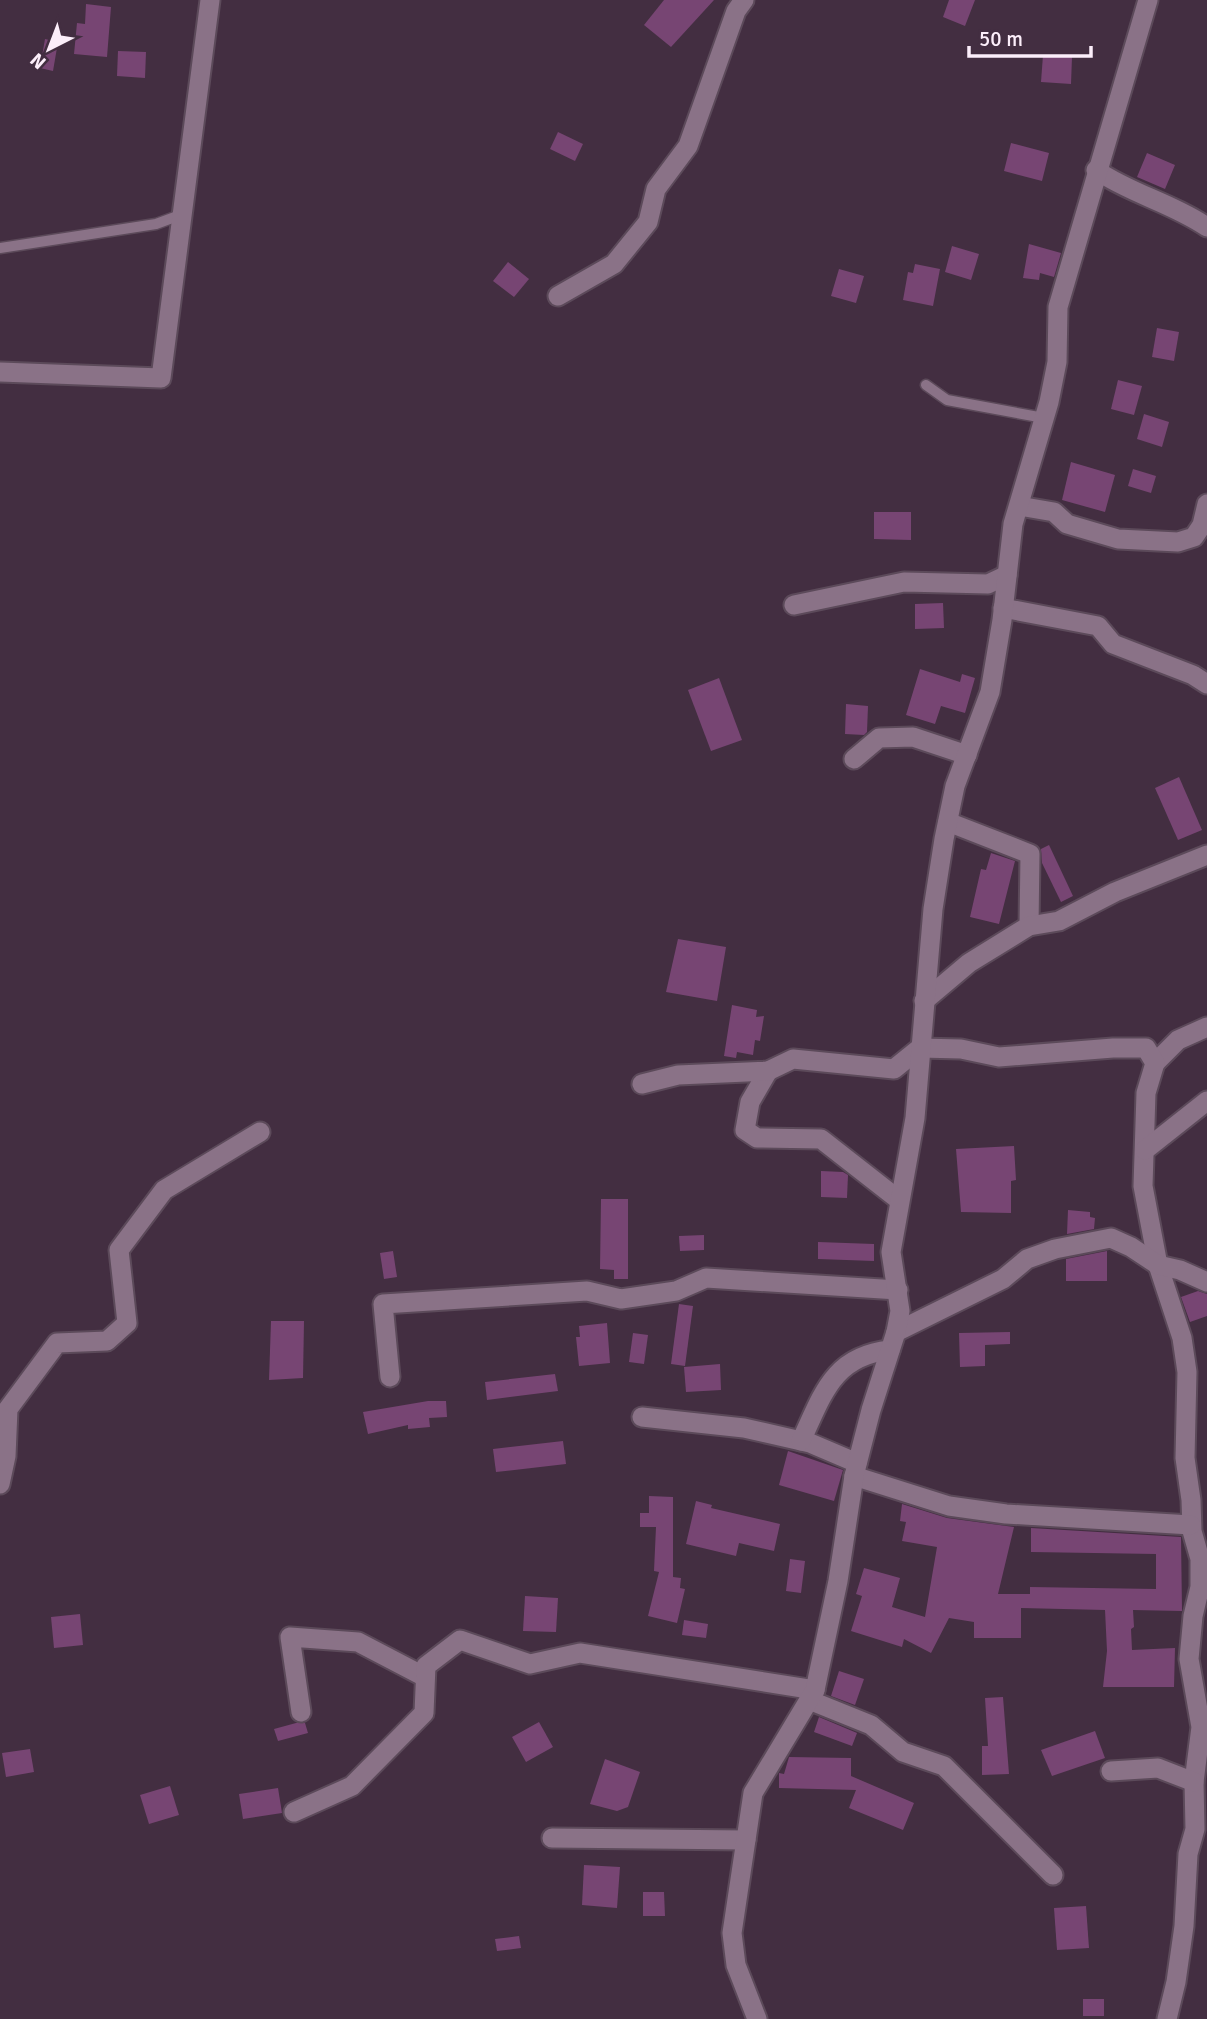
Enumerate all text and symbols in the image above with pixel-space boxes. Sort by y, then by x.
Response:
north arrow [14,14,84,84]
scale bar [969,14,1092,58]
text: 50 m [979,26,1023,52]
text: N [25,48,51,74]

